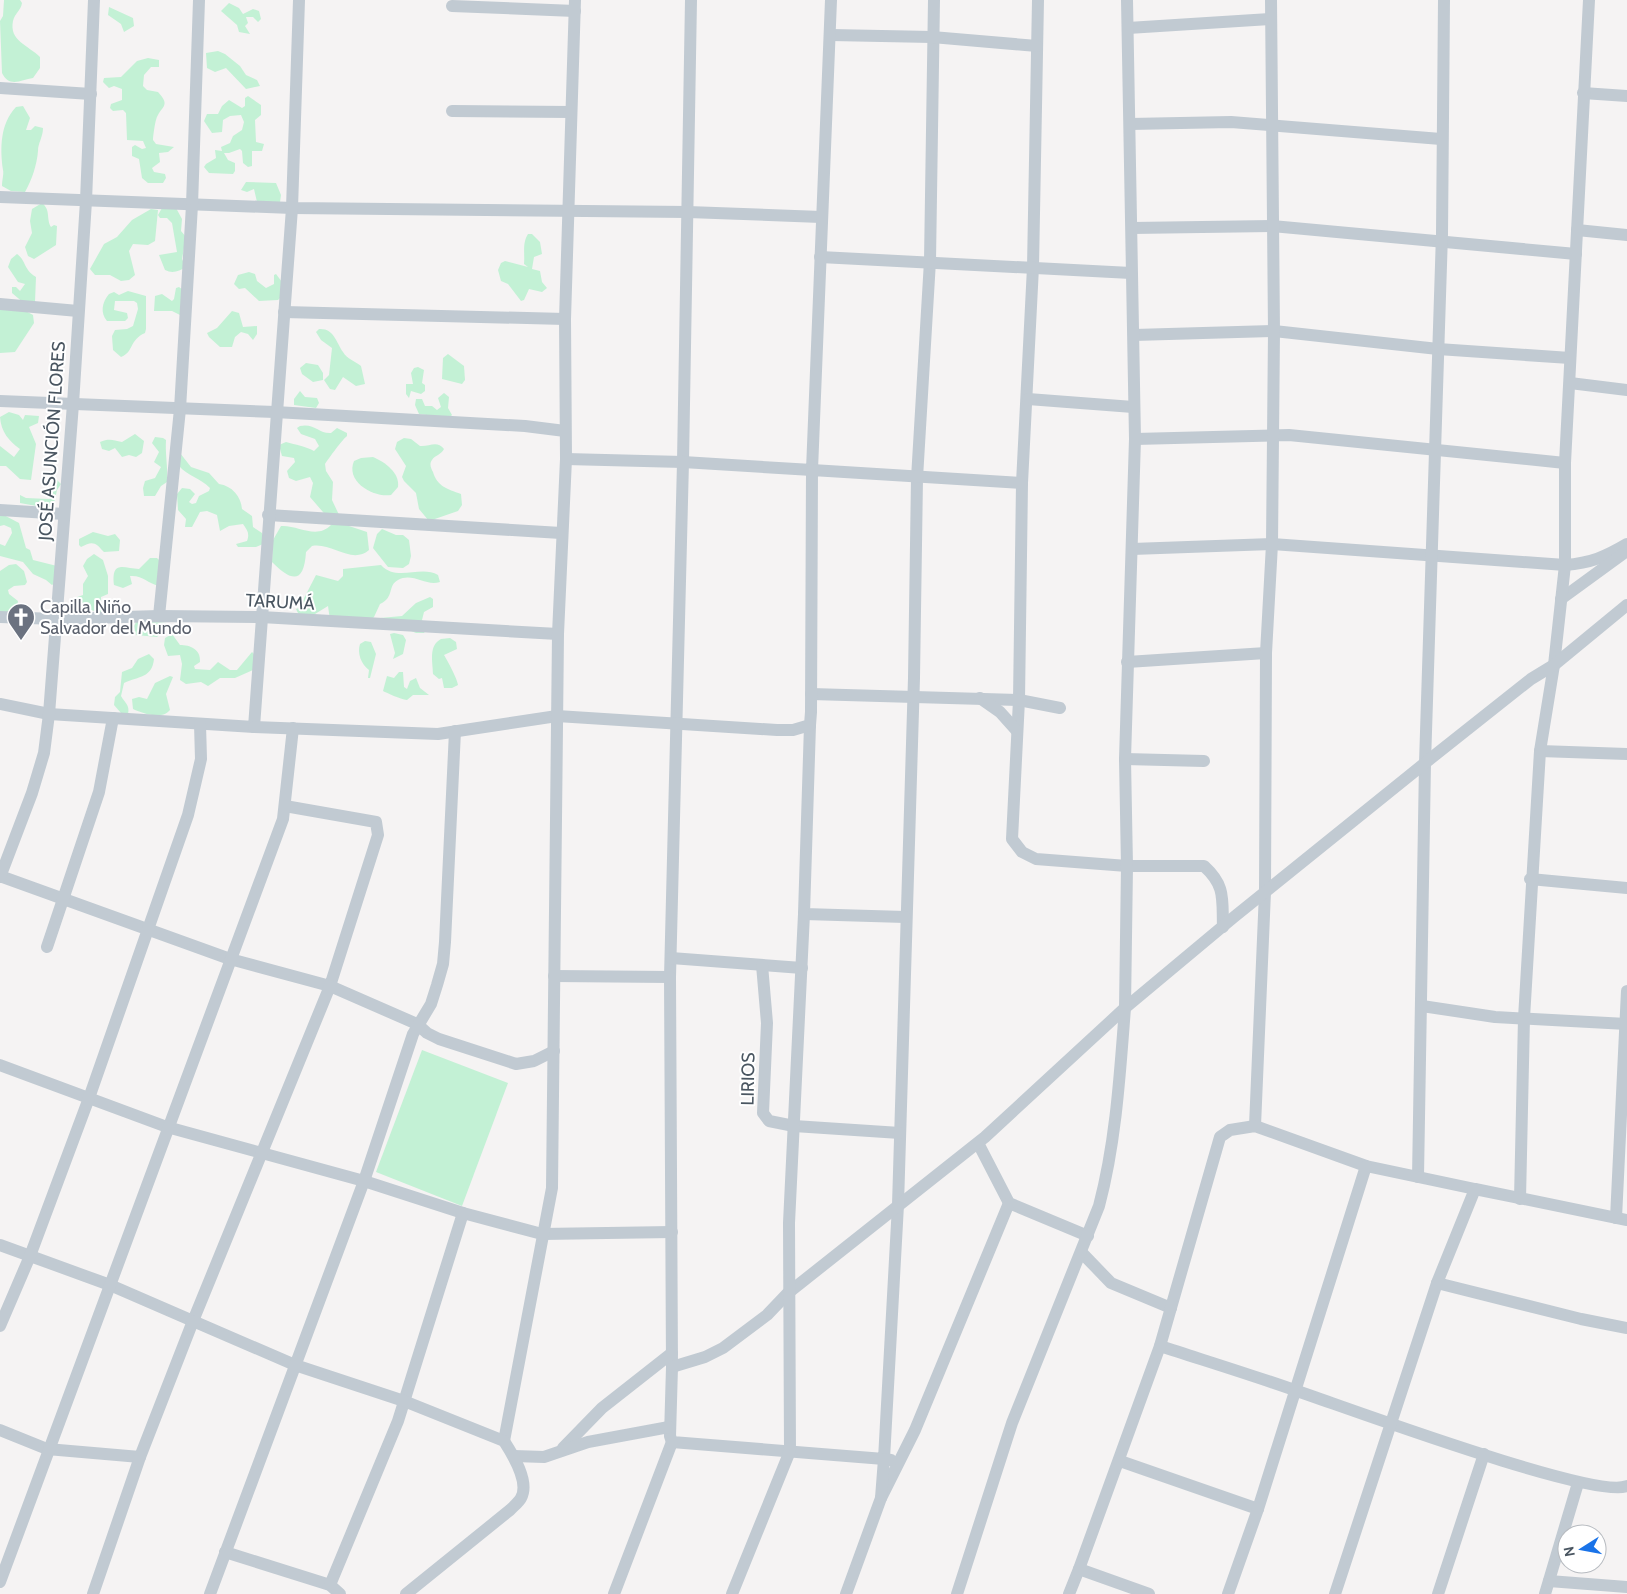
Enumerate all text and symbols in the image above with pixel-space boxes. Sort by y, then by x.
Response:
street label: JOSÉ ASUNCIÓN FLORES [34,341,70,542]
street label: TARUMÁ [245,589,315,615]
place label: Capilla Niño Salvador del Mundo [40,596,192,639]
church icon: Capilla Niño Salvador del Mundo [6,602,36,641]
street label: LIRIOS [737,1052,759,1106]
north arrow [1557,1524,1607,1574]
text: N [1559,1545,1579,1558]

